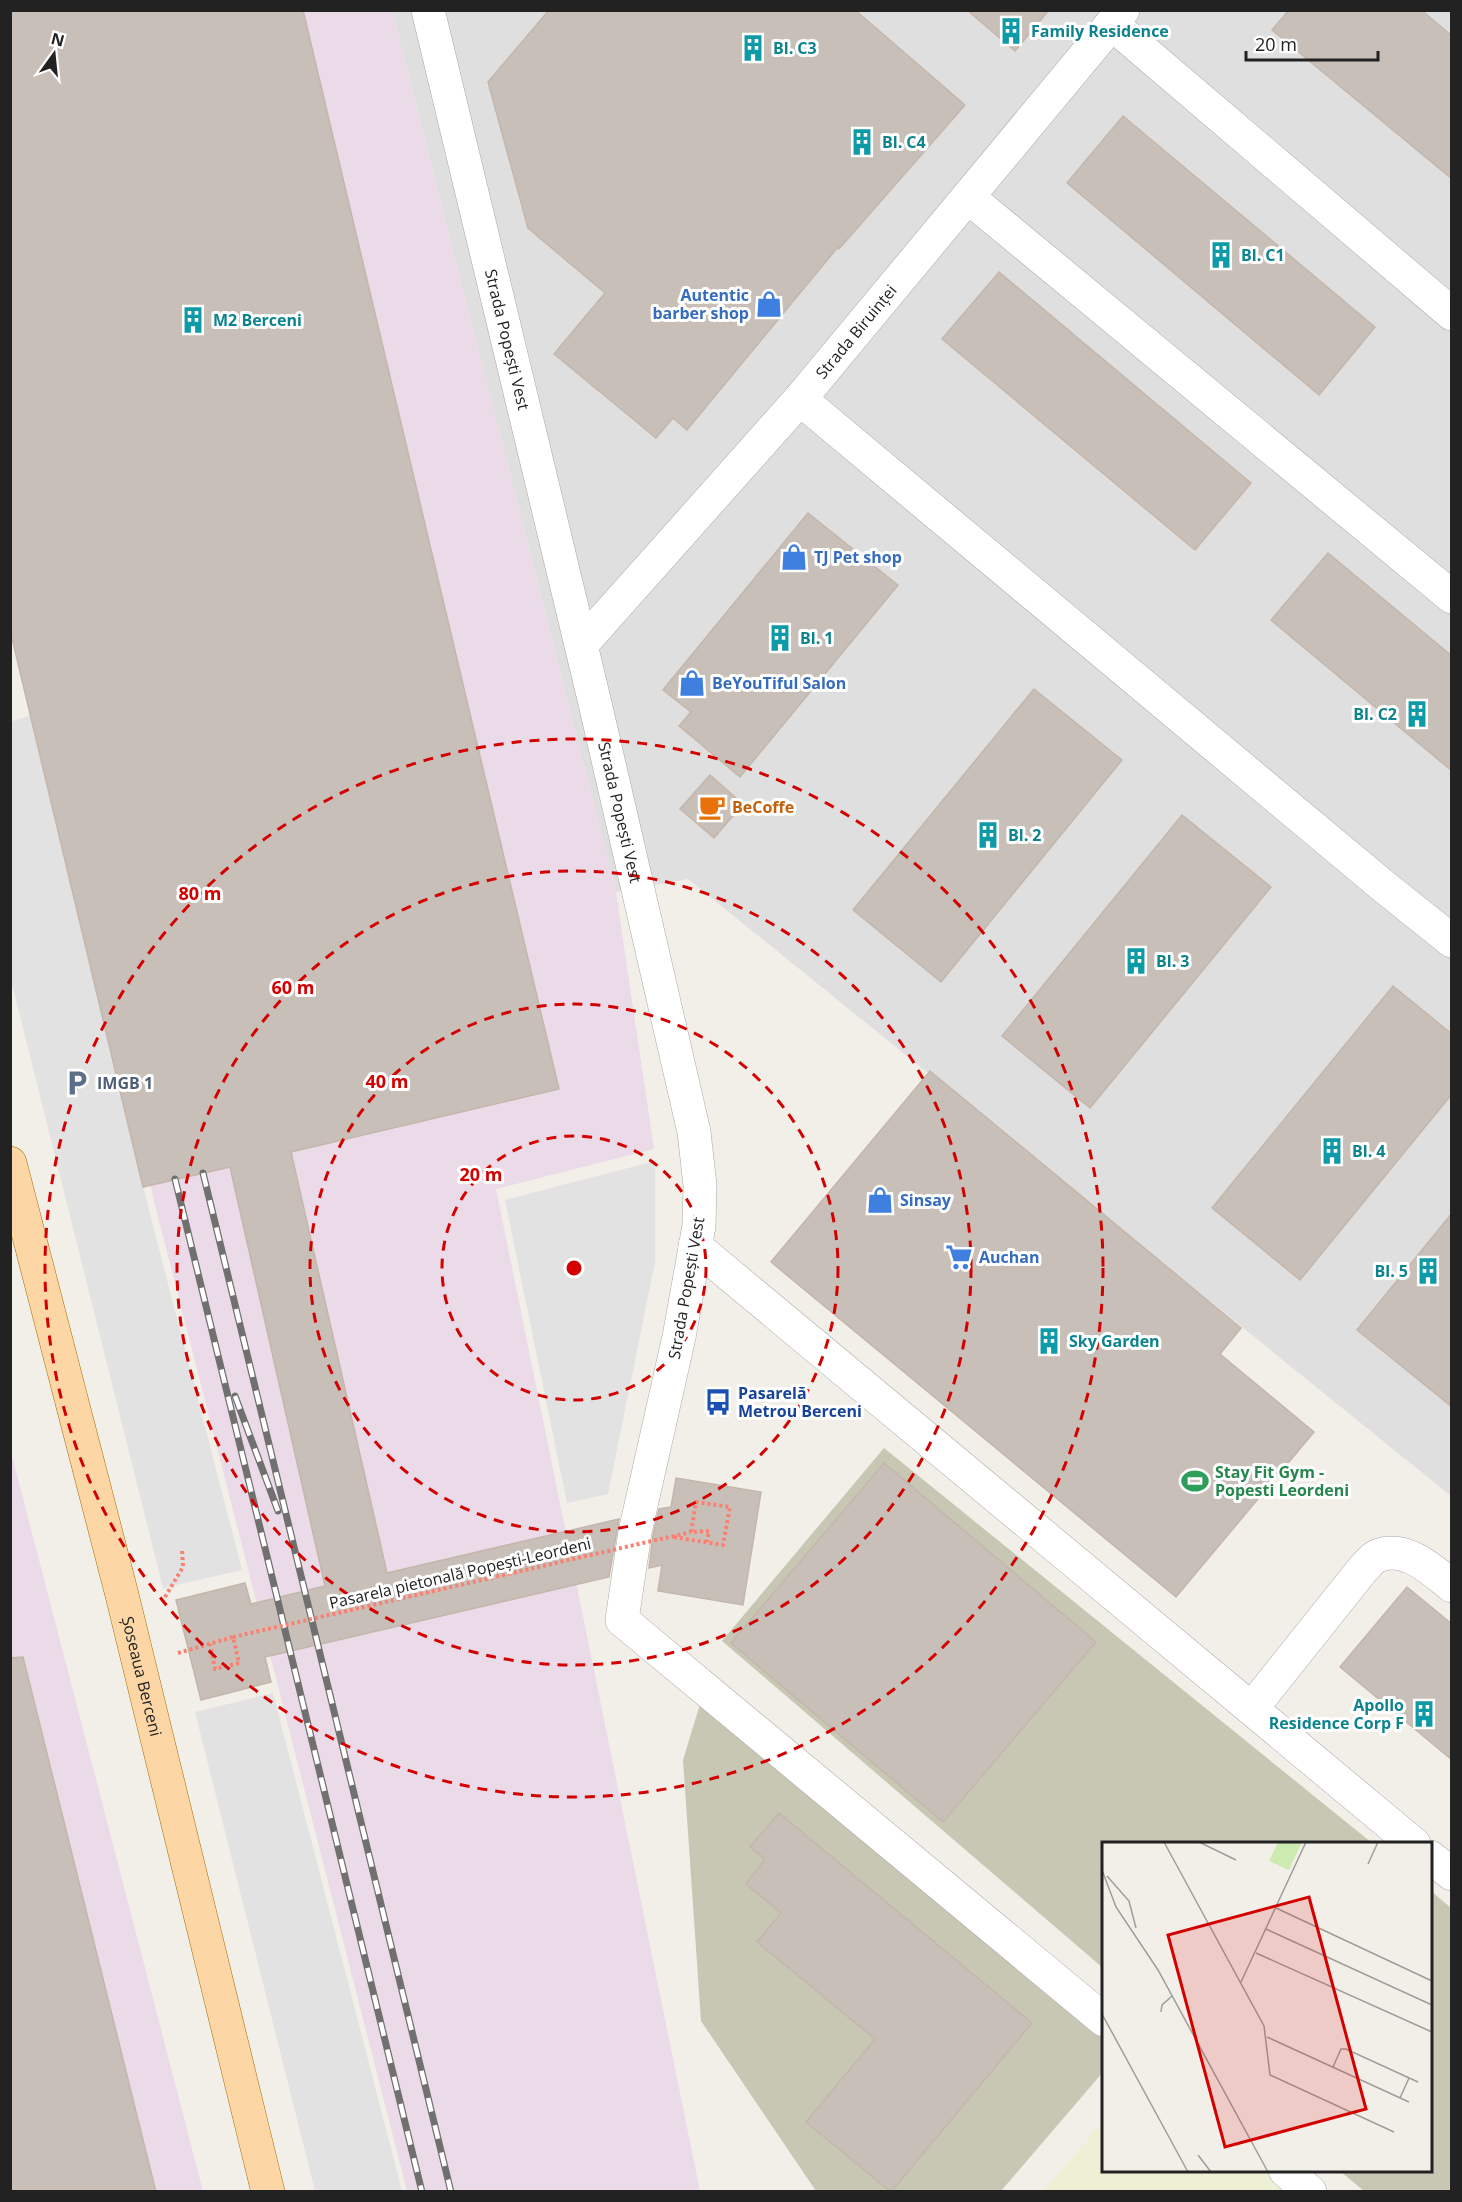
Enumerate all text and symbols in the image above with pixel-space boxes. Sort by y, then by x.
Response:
building icon: Family Residence [996,16,1026,46]
place label: Family Residence [1031,20,1169,42]
north arrow [24,24,84,84]
scale bar [1246,24,1378,62]
text: N [49,27,67,52]
text: 20 m [1255,32,1297,56]
building icon: Bl. C3 [738,33,768,63]
place label: Bl. C3 [773,37,817,59]
building icon: Bl. C4 [847,127,877,157]
place label: Bl. C4 [882,131,926,153]
building icon: Bl. C1 [1206,240,1236,270]
place label: Bl. C1 [1241,244,1285,266]
street label: Strada Popești Vest [480,267,535,413]
street label: Strada Biruinței [810,280,902,383]
place label: Autentic barber shop [652,284,749,324]
shop icon: Autentic barber shop [754,289,784,319]
building icon: M2 Berceni [178,305,208,335]
place label: M2 Berceni [213,309,302,331]
shop icon: TJ Pet shop [779,542,809,572]
place label: TJ Pet shop [814,546,902,568]
building icon: Bl. 1 [765,623,795,653]
place label: Bl. 1 [800,627,834,649]
shop icon: BeYouTiful Salon [677,668,707,698]
place label: BeYouTiful Salon [712,672,846,694]
building icon: Bl. C2 [1402,699,1432,729]
place label: Bl. C2 [1353,703,1397,725]
street label: Strada Popești Vest [593,740,647,885]
cafe icon: BeCoffe [697,792,727,822]
place label: BeCoffe [732,796,794,818]
building icon: Bl. 2 [973,820,1003,850]
place label: Bl. 2 [1008,824,1042,846]
text: 80 m [179,881,221,905]
building icon: Bl. 3 [1121,946,1151,976]
place label: Bl. 3 [1156,950,1190,972]
text: 60 m [272,975,314,999]
parking icon: IMGB 1 [62,1068,92,1098]
text: 40 m [366,1069,408,1093]
place label: IMGB 1 [97,1072,153,1094]
building icon: Bl. 4 [1317,1136,1347,1166]
place label: Bl. 4 [1352,1140,1386,1162]
text: 20 m [460,1162,502,1186]
shop icon: Sinsay [865,1185,895,1215]
place label: Sinsay [900,1189,952,1211]
street label: Strada Popești Vest [663,1215,709,1361]
supermarket icon: Auchan [944,1242,974,1272]
place label: Auchan [979,1246,1039,1268]
building icon: Bl. 5 [1413,1256,1443,1286]
centre of rings [564,1258,584,1278]
place label: Bl. 5 [1375,1260,1408,1282]
building icon: Sky Garden [1034,1326,1064,1356]
place label: Sky Garden [1069,1330,1160,1352]
place label: Pasarelă Metrou Berceni [738,1382,862,1422]
bus stop icon: Pasarelă Metrou Berceni [703,1387,733,1417]
place label: Stay Fit Gym - Popesti Leordeni [1215,1461,1349,1501]
sports icon: Stay Fit Gym - Popesti Leordeni [1180,1466,1210,1496]
street label: Pasarela pietonală Popești-Leordeni [327,1532,593,1614]
street label: Șoseaua Berceni [117,1614,167,1739]
place label: Apollo Residence Corp F [1269,1694,1404,1734]
building icon: Apollo Residence Corp F [1409,1699,1439,1729]
inset map [1102,1842,1432,2172]

